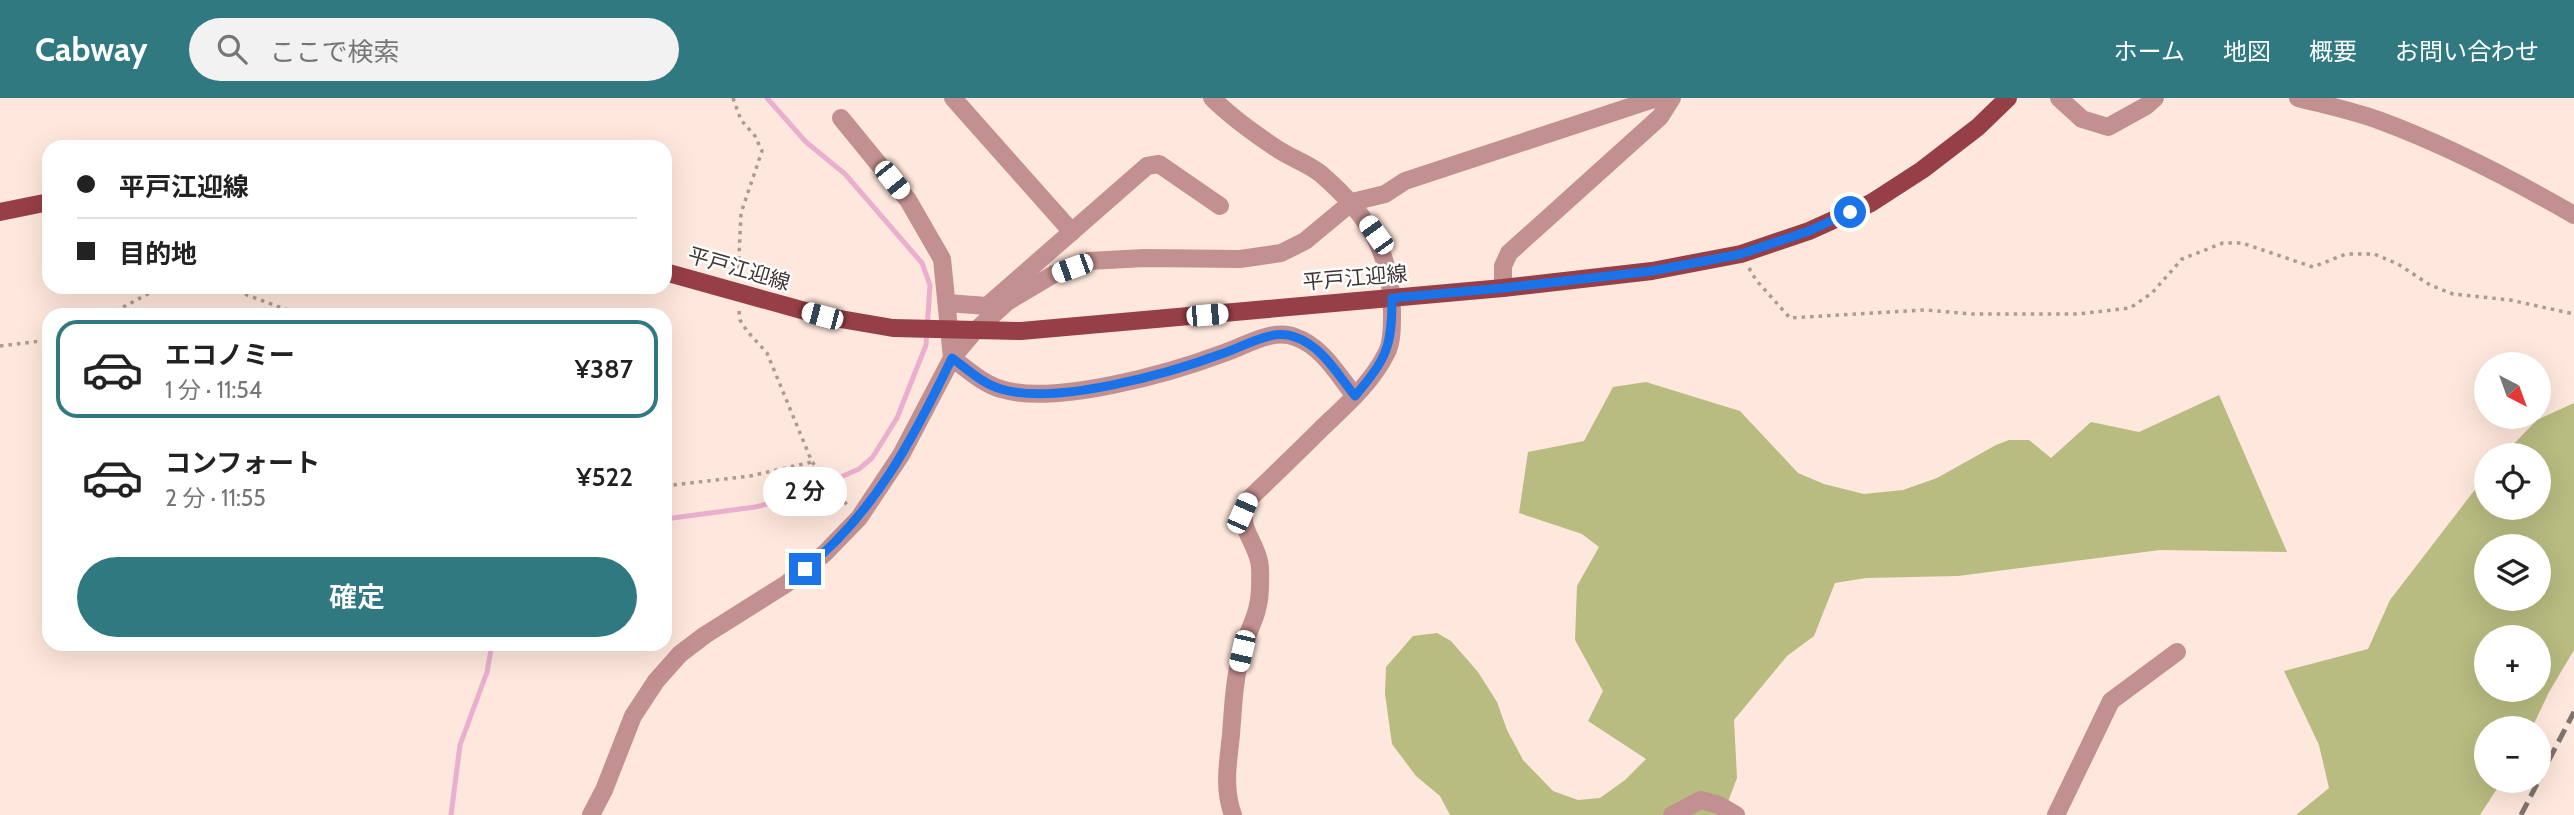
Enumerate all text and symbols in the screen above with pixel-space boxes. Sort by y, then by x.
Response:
search box [189,18,679,81]
text: Cabway [35,29,147,69]
icon: search [213,30,251,68]
text: ここで検索 [269,36,399,68]
text: ホーム [2114,37,2185,66]
text: 地図 [2223,37,2271,66]
text: 概要 [2309,37,2357,66]
text: お問い合わせ [2395,37,2539,66]
car [871,157,914,203]
text: 平戸江迎線 [119,171,249,203]
route start [1834,196,1866,228]
car [1356,212,1397,258]
text: 目的地 [119,238,197,270]
street label: 平戸江迎線 [685,242,793,295]
car [1049,251,1096,285]
street label: 平戸江迎線 [1302,260,1408,295]
car [799,300,846,332]
car [1186,303,1229,327]
icon: car [81,338,144,401]
text: エコノミー [165,339,295,371]
north arrow [2474,352,2552,429]
map controls [2474,352,2551,793]
text: ¥387 [575,353,633,385]
text: 1 分 · 11:54 [165,376,262,404]
button: locate [2474,443,2551,520]
icon: car [81,446,144,509]
text: コンフォート [165,447,320,479]
text: ¥522 [576,461,633,493]
callout: 2 分 [763,468,847,517]
text: 2 分 [785,477,825,505]
text: 2 分 · 11:55 [165,484,266,512]
car [1224,490,1261,536]
button: layers [2474,534,2551,611]
route end [789,553,821,585]
button: 確定 [77,557,637,637]
button: + [2474,625,2551,702]
car [1228,628,1257,674]
button: − [2474,716,2551,793]

